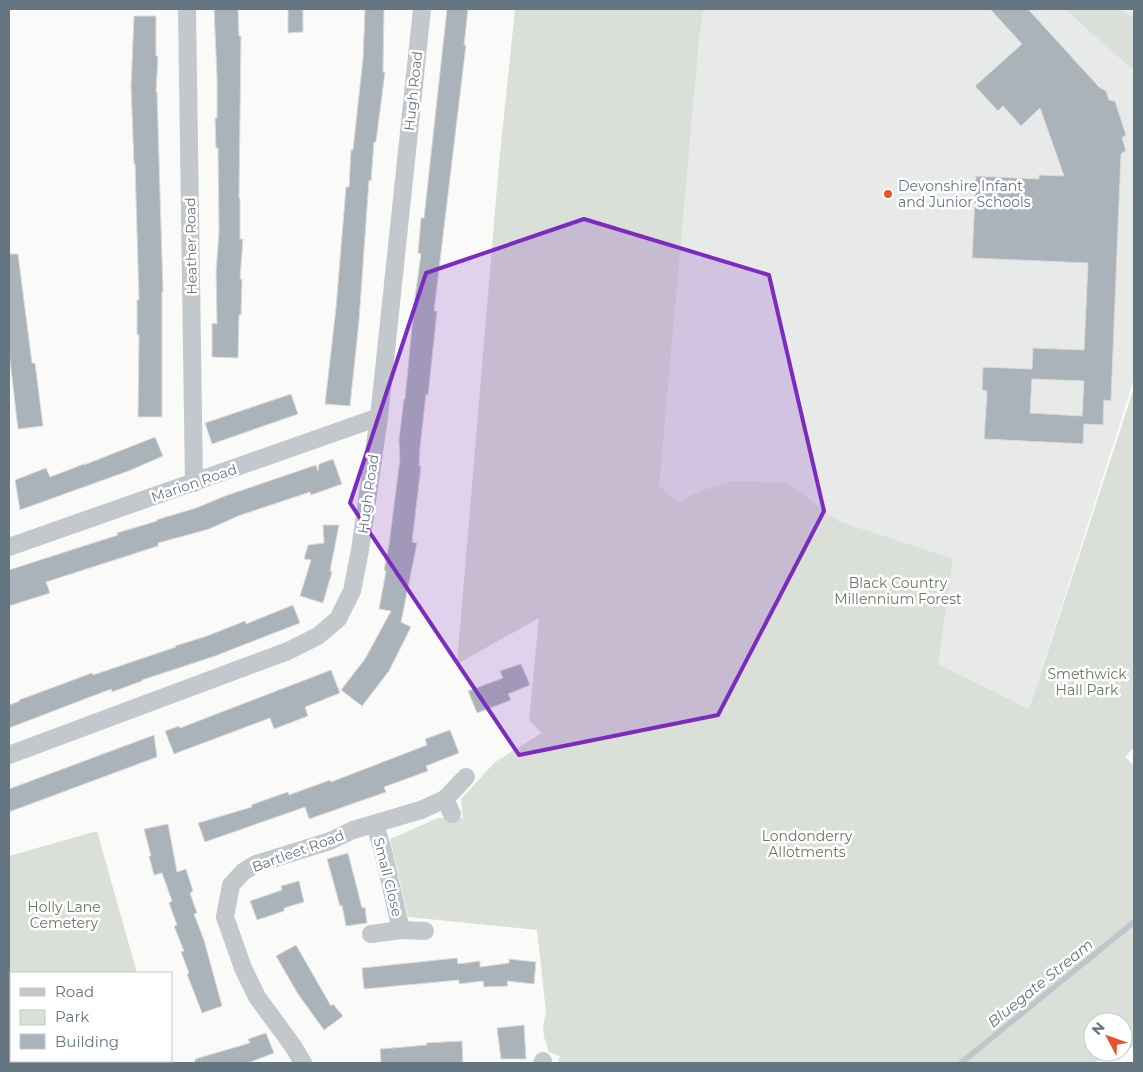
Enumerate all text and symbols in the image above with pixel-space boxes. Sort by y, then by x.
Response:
street label: Hugh Road [400,50,426,132]
place label: Devonshire Infant and Junior Schools [898,177,1031,211]
marker: Devonshire Infant and Junior Schools [882,188,894,200]
street label: Heather Road [181,197,201,295]
street label: Hugh Road [354,453,382,535]
street label: Marion Road [149,460,239,506]
park label: Black Country Millennium Forest [834,574,962,608]
park label: Smethwick Hall Park [1047,665,1127,699]
street label: Bartleet Road [249,826,347,876]
park label: Londonderry Allotments [762,827,853,861]
street label: Small Close [370,836,406,918]
park label: Holly Lane Cemetery [27,898,101,932]
water label: Bluegate Stream [983,935,1097,1031]
legend [10,972,172,1062]
text: Road [55,982,94,1001]
text: Park [55,1007,89,1026]
north arrow [1083,1012,1133,1062]
text: N [1088,1018,1109,1039]
text: Building [55,1032,119,1051]

